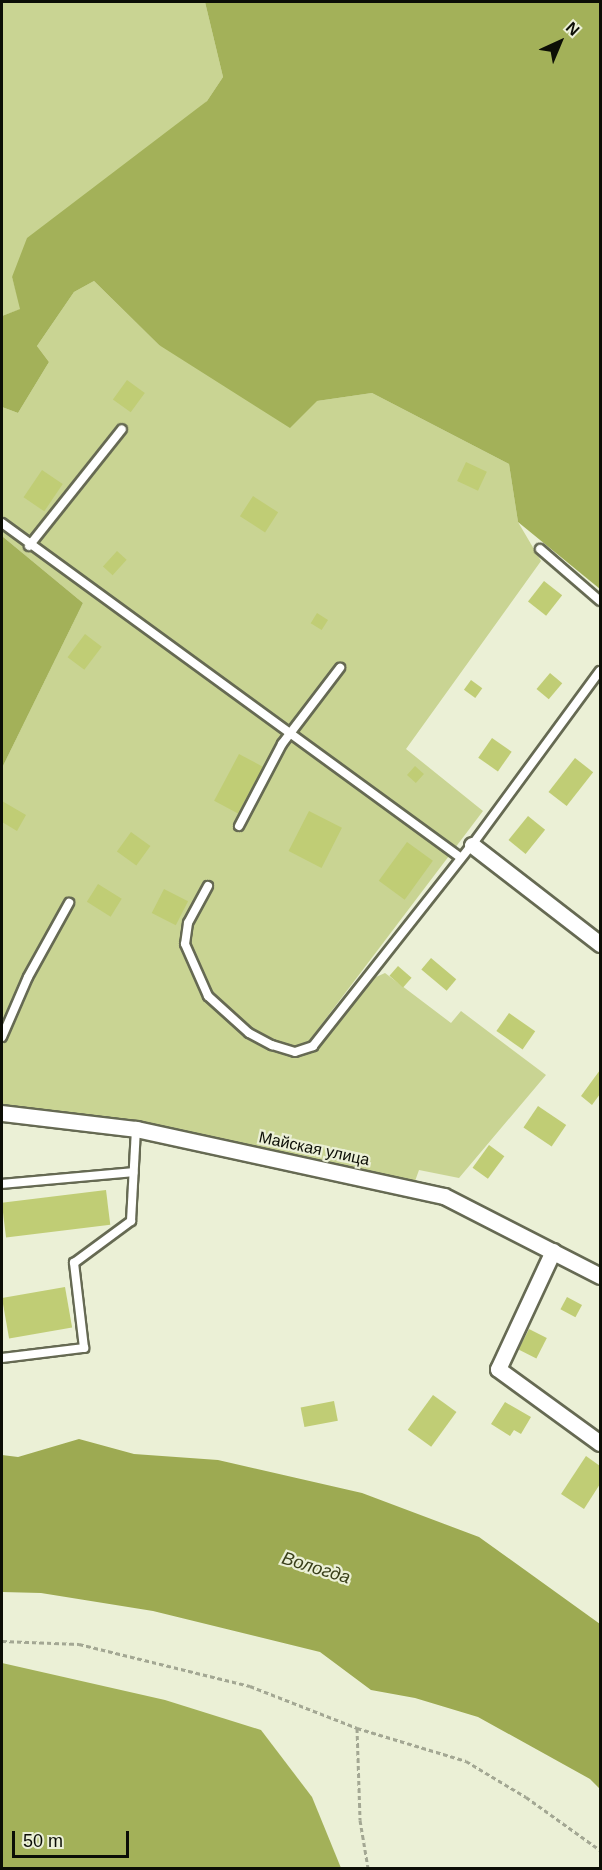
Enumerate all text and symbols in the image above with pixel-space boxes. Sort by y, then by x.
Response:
north arrow [530,12,590,72]
text: N [563,19,583,39]
street label: Майская улица [257,1128,371,1170]
water label: Вологда [279,1547,353,1589]
scale bar [15,1819,132,1857]
text: 50 m [23,1831,63,1851]

